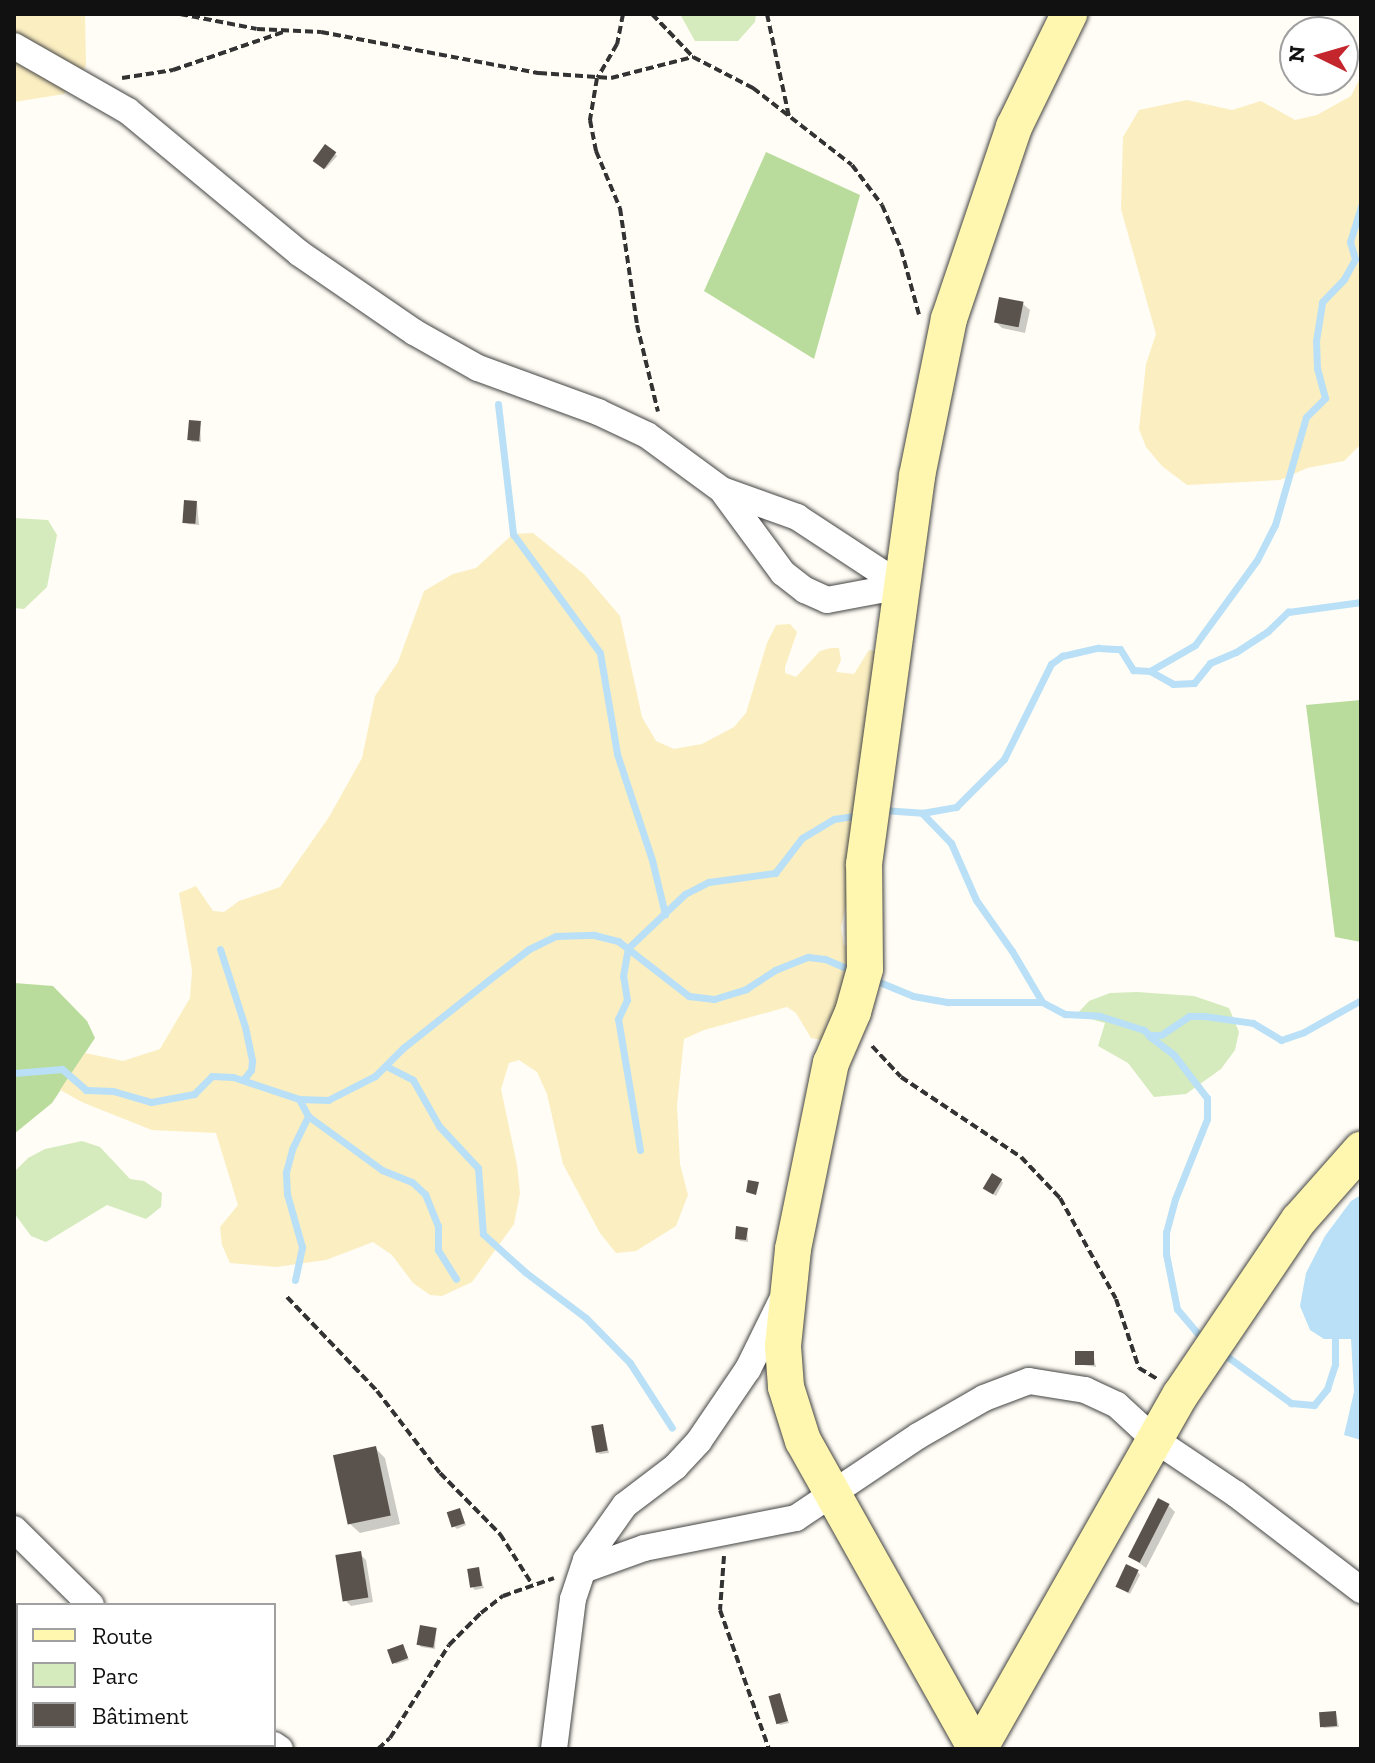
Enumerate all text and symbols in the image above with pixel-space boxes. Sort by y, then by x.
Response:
north arrow [1279,16,1359,96]
text: N [1282,45,1311,64]
legend [16,1603,276,1747]
text: Route [92,1621,152,1650]
text: Parc [92,1661,138,1690]
text: Bâtiment [92,1701,188,1730]

